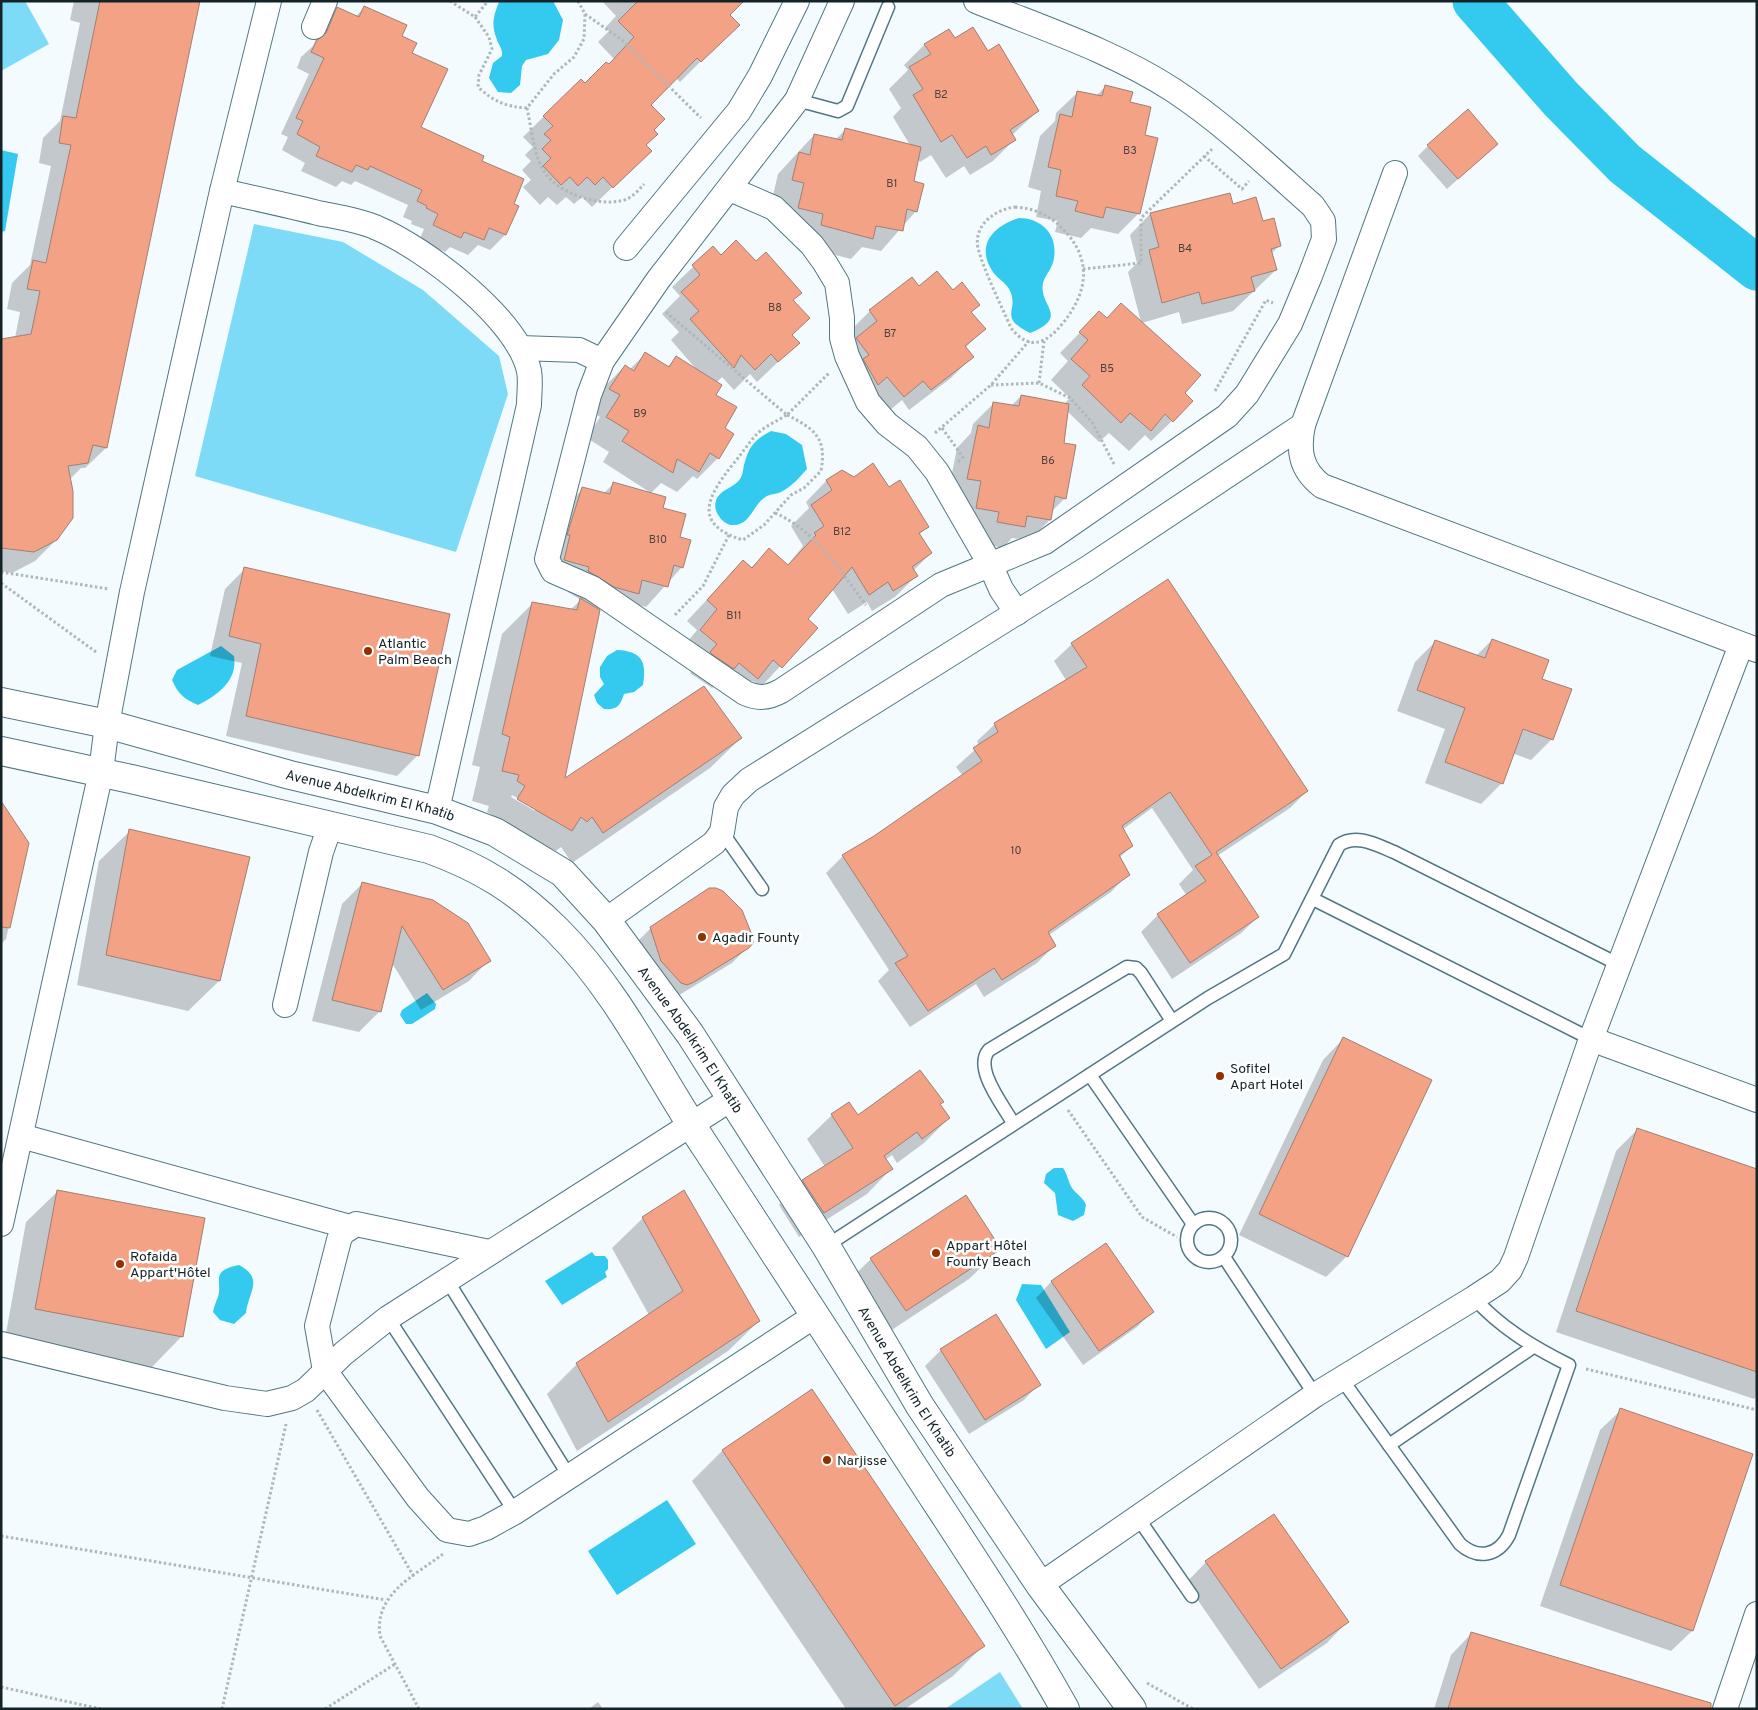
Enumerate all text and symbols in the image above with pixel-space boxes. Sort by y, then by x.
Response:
house number: B2 [934,88,948,102]
house number: B3 [1123,144,1137,158]
house number: B1 [886,177,898,191]
house number: B4 [1178,242,1192,256]
house number: B8 [768,301,782,315]
house number: B7 [884,327,897,341]
house number: B5 [1100,362,1114,376]
house number: B9 [633,407,647,421]
house number: B6 [1041,454,1055,468]
house number: B12 [833,525,851,539]
house number: B10 [649,533,667,547]
house number: B11 [726,609,742,623]
place label: Atlantic Palm Beach [378,636,452,669]
marker: Atlantic Palm Beach [362,645,374,657]
street label: Avenue Abdelkrim El Khatib [284,767,457,826]
house number: 10 [1010,844,1022,858]
place label: Agadir Founty [712,930,800,947]
marker: Agadir Founty [696,931,708,943]
street label: Avenue Abdelkrim El Khatib [633,964,746,1117]
place label: Sofitel Apart Hotel [1230,1061,1303,1094]
marker: Sofitel Apart Hotel [1214,1070,1226,1082]
place label: Appart Hôtel Founty Beach [946,1238,1031,1271]
marker: Appart Hôtel Founty Beach [930,1247,942,1259]
place label: Rofaida Appart'Hôtel [130,1249,211,1282]
marker: Rofaida Appart'Hôtel [114,1258,126,1270]
street label: Avenue Abdelkrim El Khatib [853,1304,959,1461]
place label: Narjisse [837,1453,887,1470]
marker: Narjisse [821,1454,833,1466]

